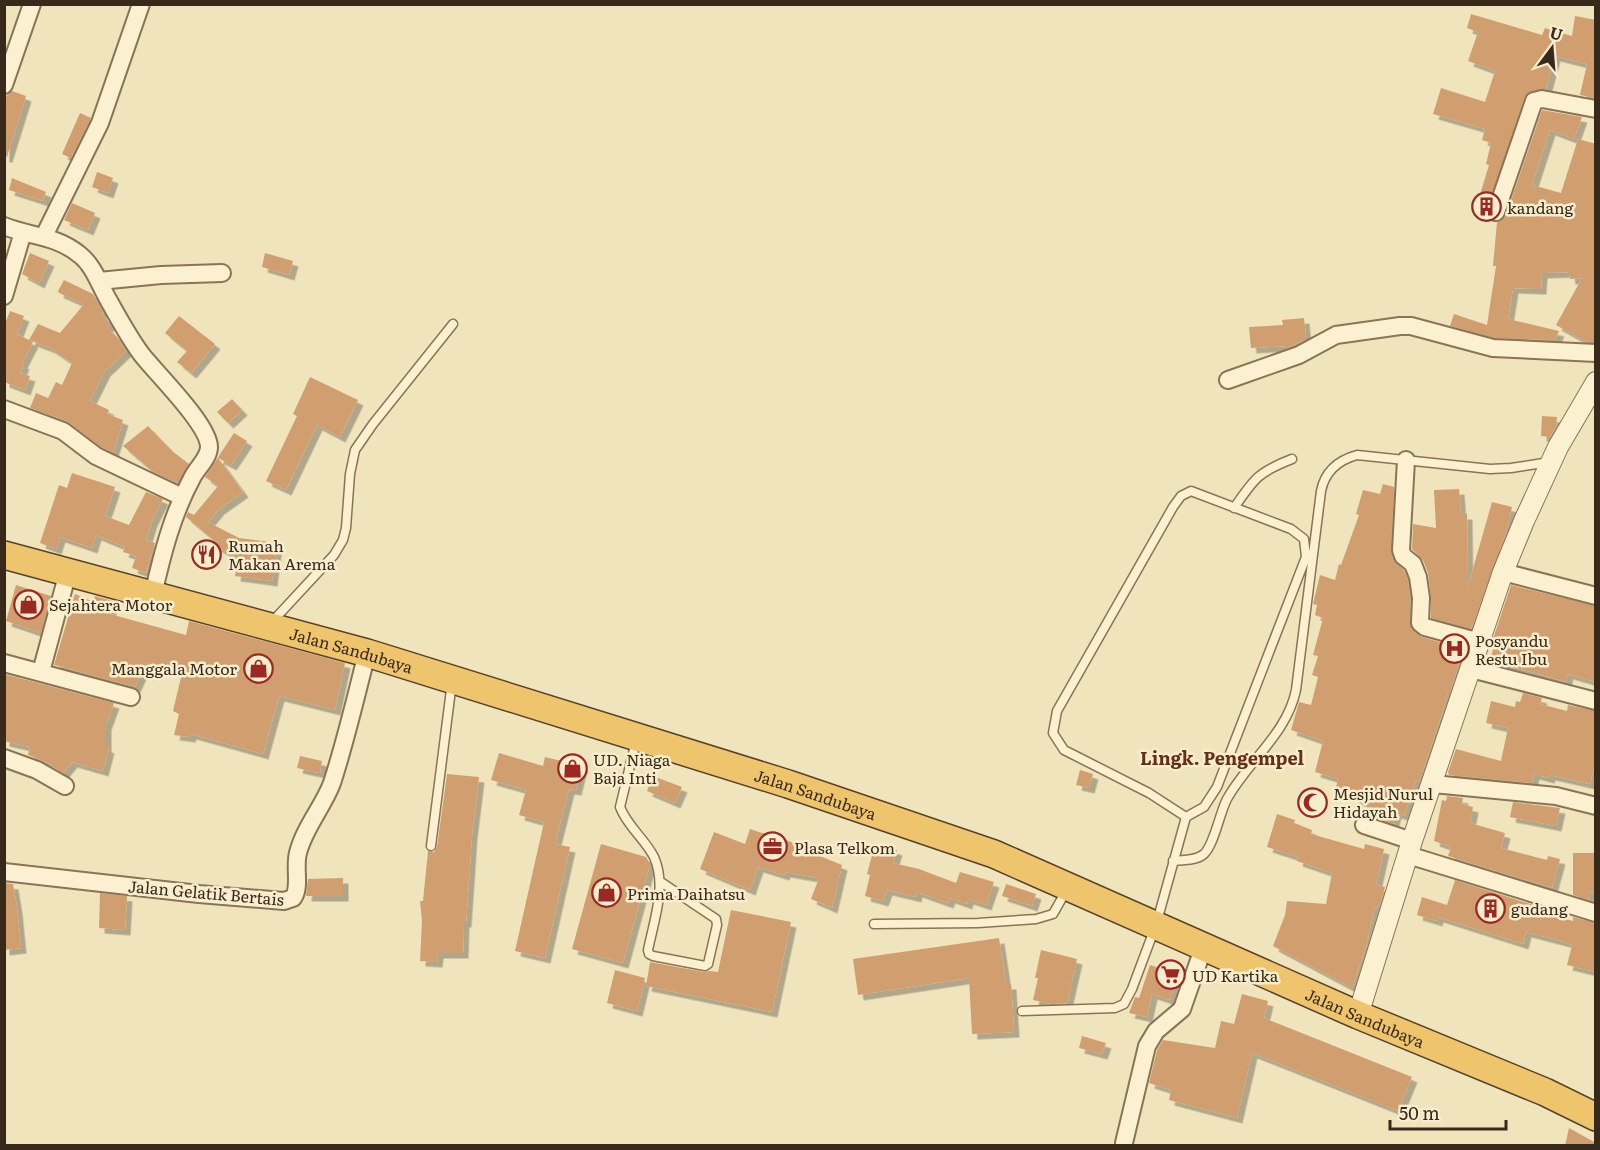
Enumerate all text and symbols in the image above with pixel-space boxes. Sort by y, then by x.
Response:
north arrow [1522,18,1582,78]
text: U [1547,19,1566,46]
building icon: kandang [1470,191,1502,223]
place label: kandang [1507,195,1574,219]
place label: Rumah Makan Arema [228,533,336,575]
restaurant icon: Rumah Makan Arema [191,538,223,570]
shop icon: Sejahtera Motor [12,588,44,620]
place label: Sejahtera Motor [49,592,173,616]
street label: Jalan Sandubaya [287,621,416,679]
place label: Posyandu Restu Ibu [1475,628,1548,670]
hospital icon: Posyandu Restu Ibu [1438,633,1470,665]
shop icon: Manggala Motor [242,652,274,684]
place label: Manggala Motor [111,656,237,680]
district label: Lingk. Pengempel [1140,744,1304,771]
place label: UD. Niaga Baja Inti [593,747,671,789]
shop icon: UD. Niaga Baja Inti [556,752,588,784]
street label: Jalan Sandubaya [751,762,880,825]
place label: Mesjid Nurul Hidayah [1333,781,1433,823]
mosque icon: Mesjid Nurul Hidayah [1296,786,1328,818]
office icon: Plasa Telkom [757,831,789,863]
place label: Plasa Telkom [794,835,895,859]
street label: Jalan Gelatik Bertais [127,873,285,911]
shop icon: Prima Daihatsu [590,877,622,909]
place label: Prima Daihatsu [627,881,745,905]
building icon: gudang [1474,892,1506,924]
place label: gudang [1511,896,1568,920]
supermarket icon: UD Kartika [1155,959,1187,991]
place label: UD Kartika [1192,963,1279,987]
street label: Jalan Sandubaya [1302,981,1429,1053]
scale bar [1390,1093,1506,1131]
text: 50 m [1399,1099,1440,1126]

